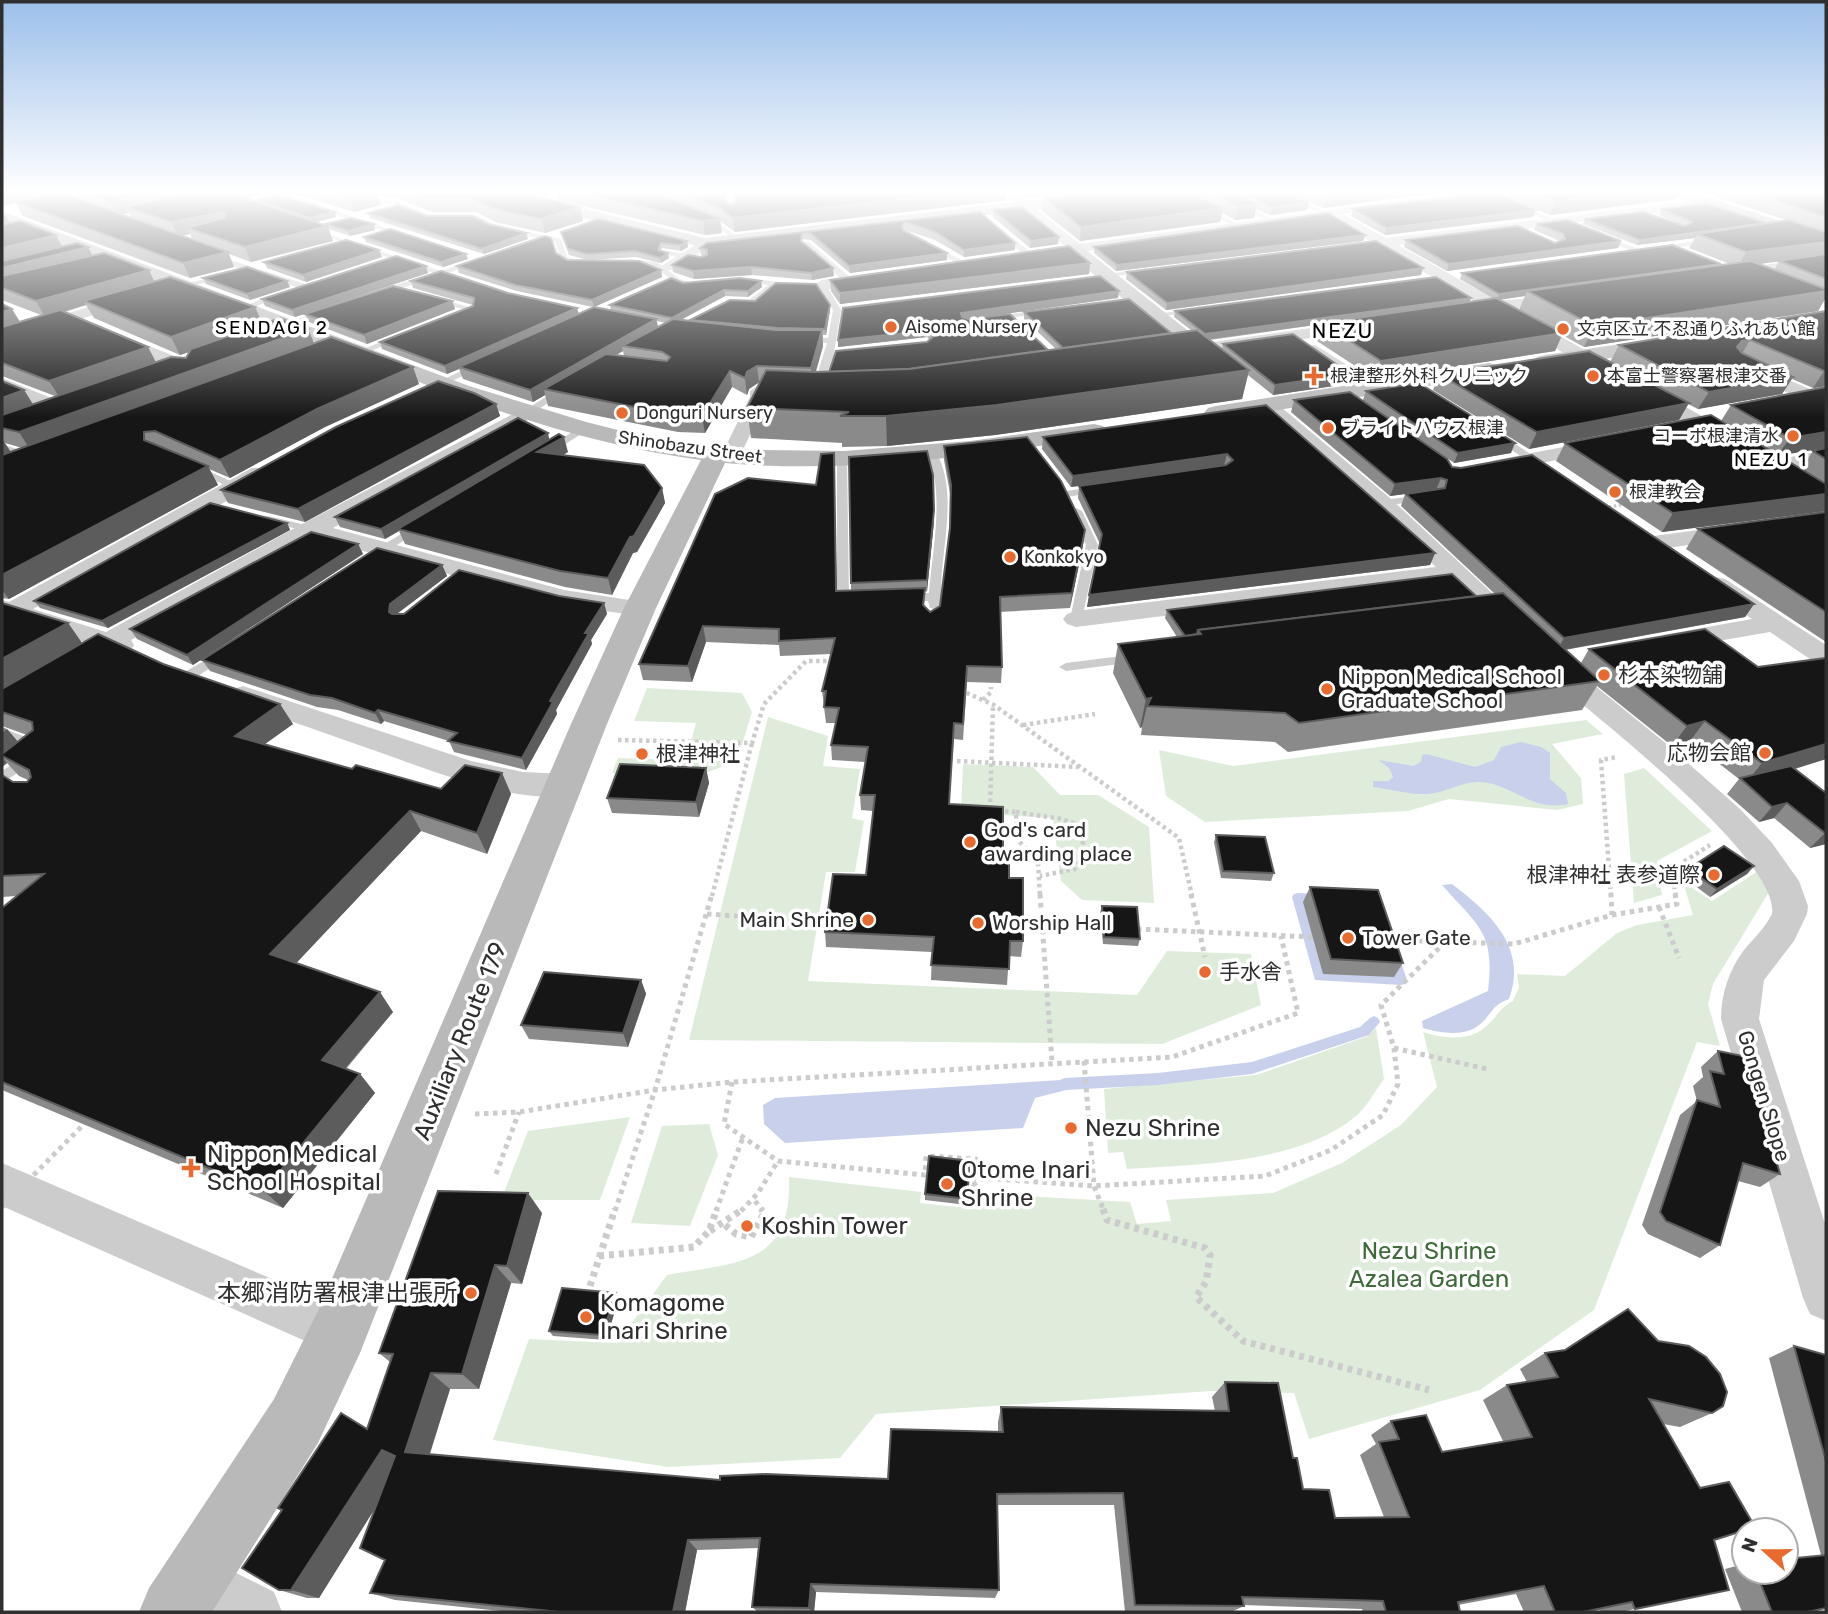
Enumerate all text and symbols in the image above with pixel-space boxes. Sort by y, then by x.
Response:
district label: SENDAGI 2 [215,316,329,339]
place label: Aisome Nursery [905,316,1038,338]
district label: NEZU [1312,318,1374,343]
place label: 文京区立 不忍通りふれあい館 [1577,318,1815,340]
marker: Aisome Nursery [883,319,899,335]
marker: 文京区立 不忍通りふれあい館 [1555,321,1571,337]
place label: 根津整形外科クリニック [1330,365,1528,387]
place label: 本富士警察署根津交番 [1607,365,1787,387]
marker: 根津整形外科クリニック [1304,366,1324,386]
marker: 本富士警察署根津交番 [1585,368,1601,384]
place label: Donguri Nursery [636,402,773,424]
marker: Donguri Nursery [614,405,630,421]
place label: ブライトハウス根津 [1342,417,1504,439]
marker: ブライトハウス根津 [1320,420,1336,436]
place label: コーポ根津清水 [1653,425,1779,447]
street label: Shinobazu Street [617,426,763,468]
marker: コーポ根津清水 [1785,428,1801,444]
district label: NEZU 1 [1734,448,1808,471]
place label: 根津教会 [1629,481,1701,503]
marker: 根津教会 [1607,484,1623,500]
place label: Konkokyo [1024,546,1104,568]
marker: Konkokyo [1002,549,1018,565]
place label: 杉本染物舗 [1618,662,1723,687]
place label: Nippon Medical School Graduate School [1341,664,1562,713]
marker: 杉本染物舗 [1596,667,1612,683]
marker: Nippon Medical School Graduate School [1319,681,1335,697]
place label: 応物会館 [1667,740,1751,765]
place label: 根津神社 [656,741,740,766]
marker: 応物会館 [1757,745,1773,761]
marker: 根津神社 [634,746,650,762]
place label: God's card awarding place [984,817,1132,866]
marker: God's card awarding place [962,834,978,850]
place label: 根津神社 表参道際 [1527,862,1700,887]
marker: 根津神社 表参道際 [1706,867,1722,883]
place label: Main Shrine [739,907,854,932]
place label: Worship Hall [992,910,1111,935]
marker: Main Shrine [860,912,876,928]
marker: Worship Hall [970,915,986,931]
place label: Tower Gate [1362,925,1471,950]
marker: Tower Gate [1340,930,1356,946]
street label: Auxiliary Route 179 [408,938,512,1144]
place label: 手水舎 [1219,959,1282,984]
marker: 手水舎 [1197,964,1213,980]
street label: Gongen Slope [1733,1027,1796,1164]
place label: Nezu Shrine [1085,1114,1220,1142]
marker: Nezu Shrine [1063,1120,1079,1136]
place label: Nippon Medical School Hospital [207,1140,381,1196]
place label: Otome Inari Shrine [961,1156,1090,1212]
marker: Nippon Medical School Hospital [181,1158,201,1178]
marker: Otome Inari Shrine [939,1176,955,1192]
place label: Koshin Tower [761,1212,908,1240]
marker: Koshin Tower [739,1218,755,1234]
park label: Nezu Shrine Azalea Garden [1349,1237,1509,1293]
place label: 本郷消防署根津出張所 [217,1279,457,1307]
marker: 本郷消防署根津出張所 [463,1285,479,1301]
place label: Komagome Inari Shrine [600,1289,728,1345]
marker: Komagome Inari Shrine [578,1309,594,1325]
north arrow [1730,1516,1800,1586]
text: N [1736,1535,1763,1556]

